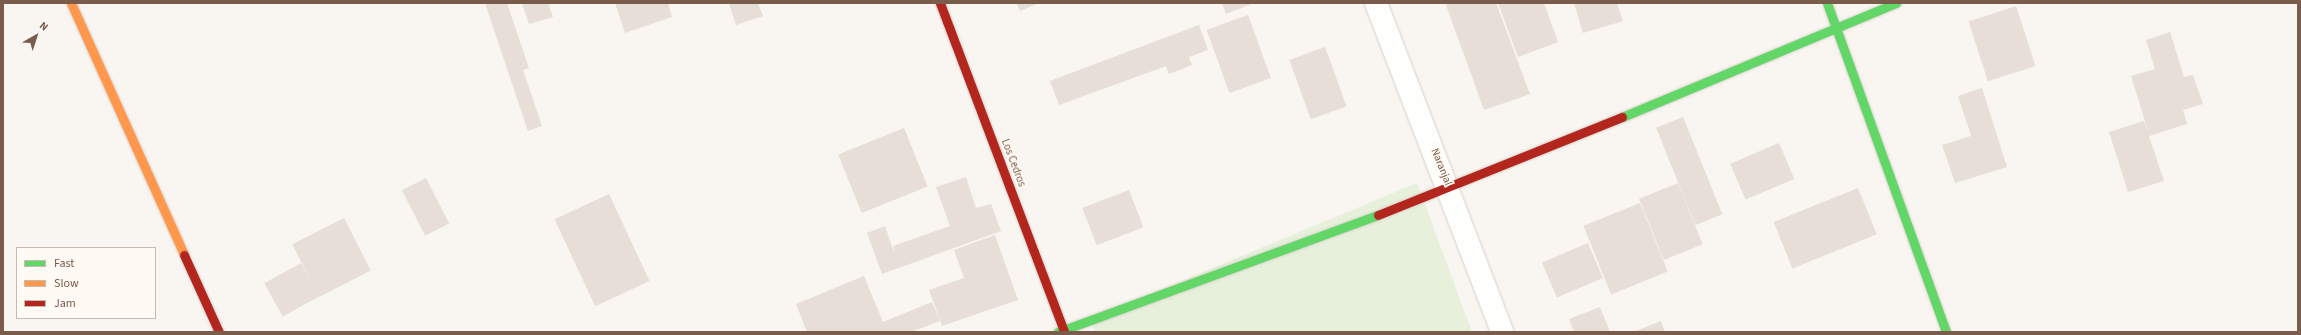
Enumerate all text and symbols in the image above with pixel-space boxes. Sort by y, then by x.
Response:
north arrow [16,16,56,56]
text: N [36,18,51,34]
street label: Los Cedros [998,137,1028,189]
street label: Naranjal [1428,147,1454,187]
legend [16,247,156,319]
text: Fast [54,255,74,272]
text: Slow [54,275,79,292]
text: Jam [54,295,76,312]

